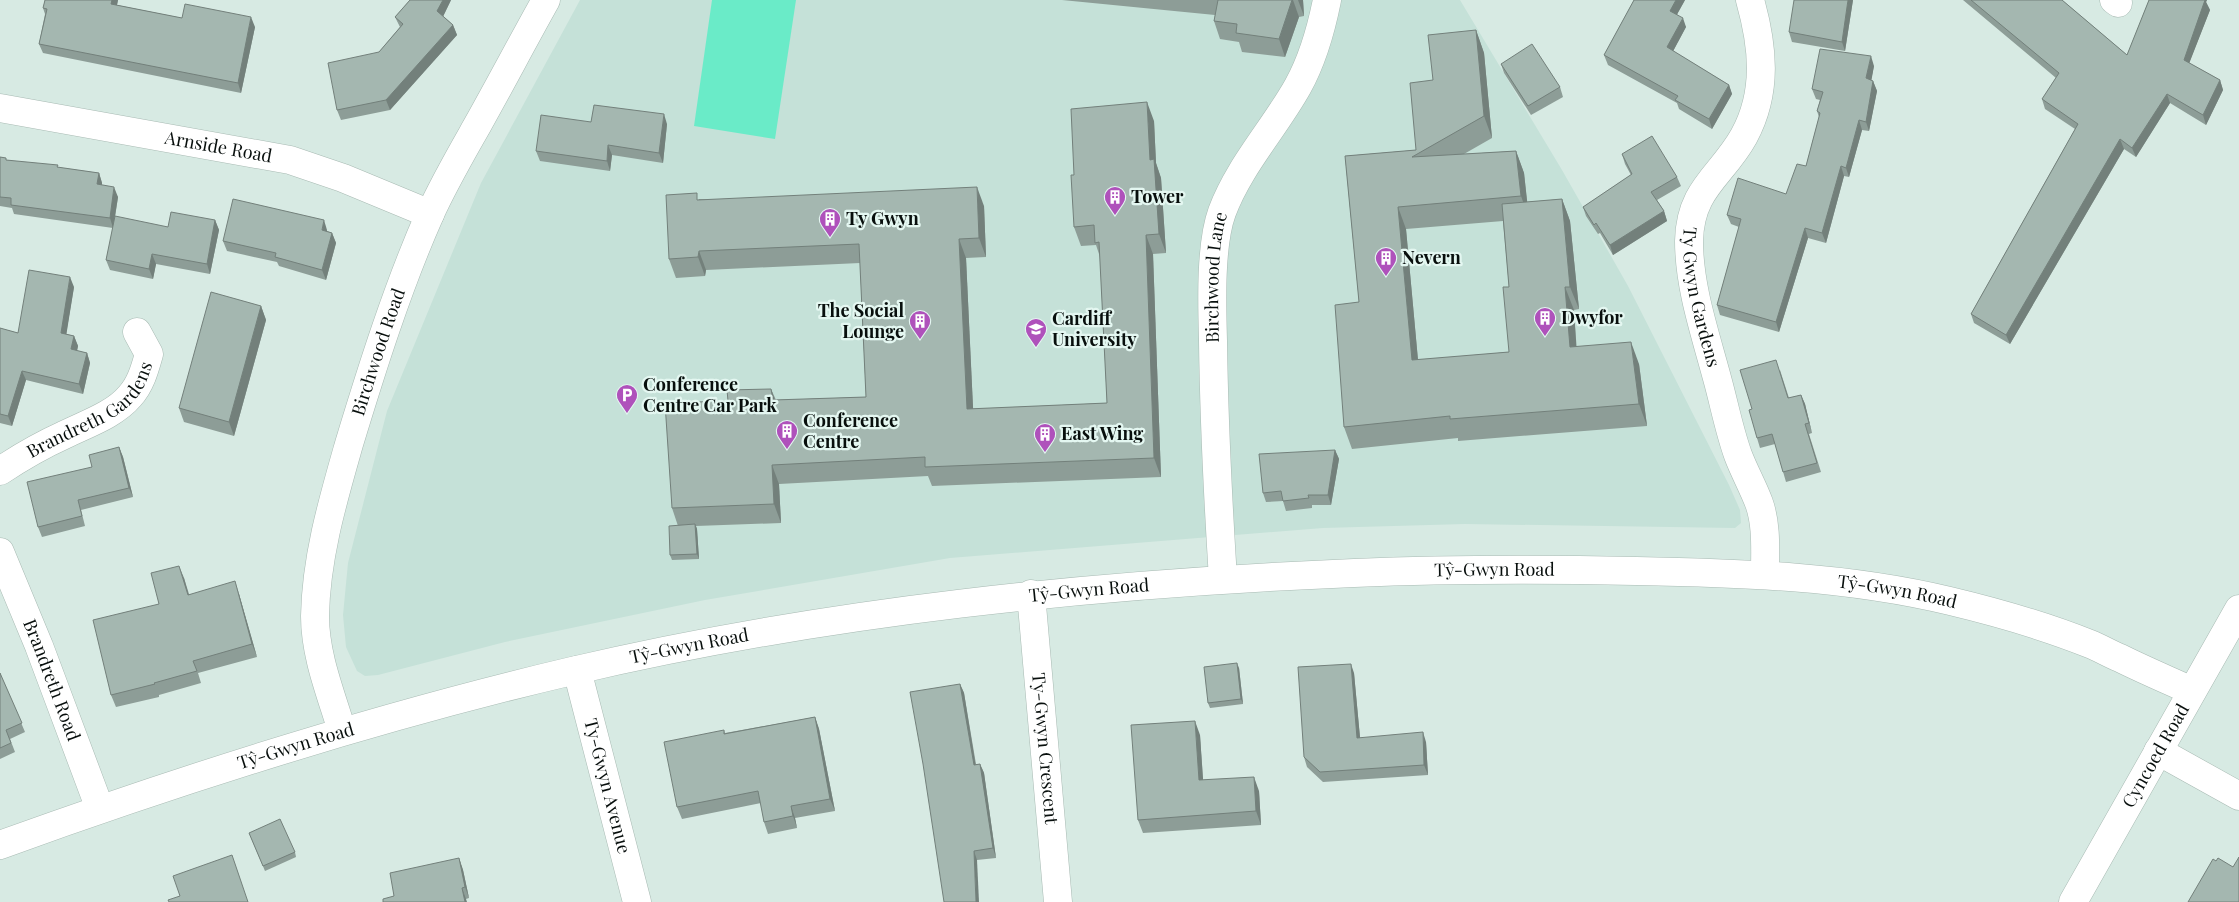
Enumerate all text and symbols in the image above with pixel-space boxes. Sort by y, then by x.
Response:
street label: Arnside Road [162,125,275,168]
place label: Tower [1131,184,1184,208]
building icon: Tower [1103,185,1127,216]
place label: Ty Gwyn [846,206,919,230]
building icon: Ty Gwyn [818,207,842,238]
street label: Birchwood Lane [1199,209,1232,343]
street label: Ty Gwyn Gardens [1678,226,1726,370]
place label: Nevern [1402,245,1461,269]
building icon: Nevern [1374,246,1398,277]
street label: Birchwood Road [345,284,410,419]
place label: The Social Lounge [818,298,904,343]
place label: Dwyfor [1561,305,1623,329]
place label: Cardiff University [1052,306,1137,351]
building icon: Dwyfor [1533,306,1557,337]
building icon: The Social Lounge [908,309,932,340]
school or university icon: Cardiff University [1024,317,1048,348]
street label: Brandreth Gardens [22,358,157,463]
place label: Conference Centre Car Park [643,372,777,417]
parking icon: Conference Centre Car Park [615,383,639,414]
place label: Conference Centre [803,408,898,453]
building icon: Conference Centre [775,419,799,450]
place label: East Wing [1061,421,1143,445]
building icon: East Wing [1033,422,1057,453]
street label: Tŷ-Gwyn Road [1434,557,1555,582]
street label: Tŷ-Gwyn Road [1836,569,1960,613]
street label: Tŷ-Gwyn Road [1028,572,1151,607]
street label: Brandreth Road [18,615,87,744]
street label: Tŷ-Gwyn Road [627,622,751,669]
street label: Ty-Gwyn Crescent [1027,672,1064,826]
street label: Cyncoed Road [2116,699,2194,812]
street label: Tŷ-Gwyn Road [234,716,357,774]
street label: Ty-Gwyn Avenue [579,716,637,856]

